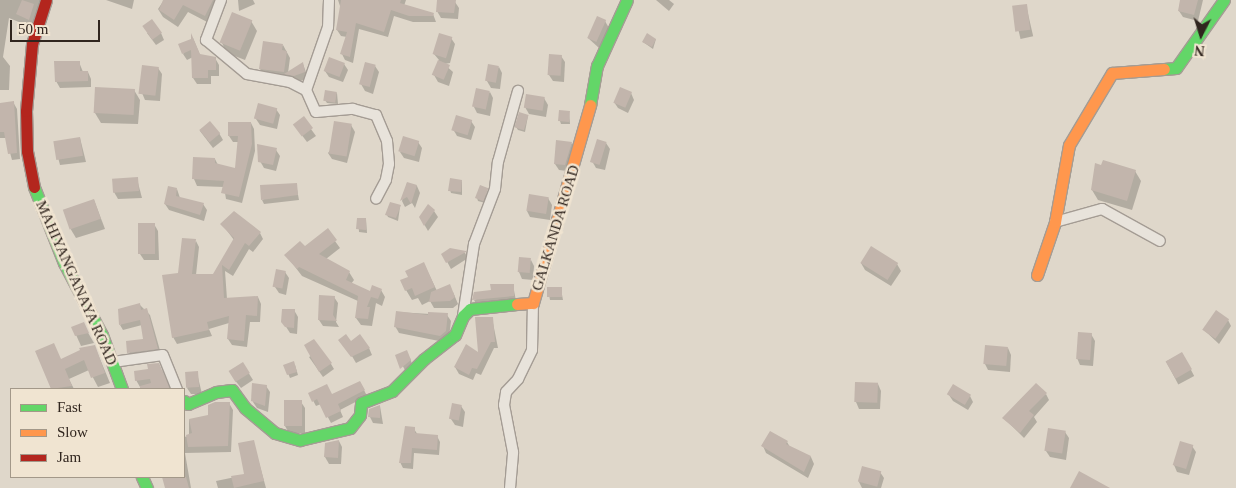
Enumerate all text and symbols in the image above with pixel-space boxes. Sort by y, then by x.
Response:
scale bar [12,10,102,42]
north arrow [1176,10,1226,60]
text: 50 m [18,21,48,37]
text: N [1194,43,1205,58]
street label: GALKANDA ROAD [528,163,584,293]
street label: MAHIYANGANAYA ROAD [31,198,121,368]
legend [10,388,185,478]
text: Fast [57,399,82,415]
text: Slow [57,424,88,440]
text: Jam [57,449,81,465]

